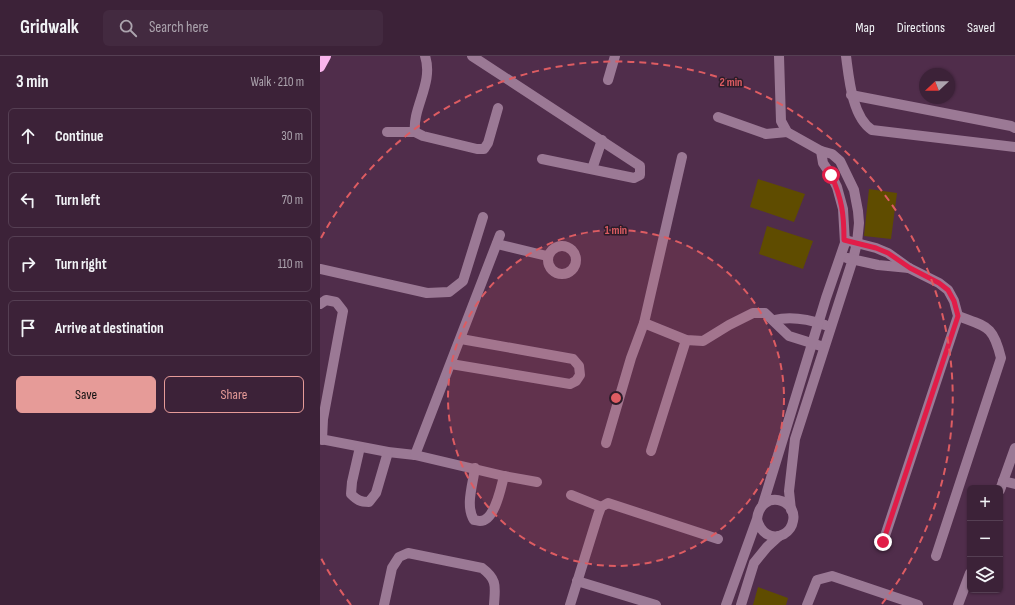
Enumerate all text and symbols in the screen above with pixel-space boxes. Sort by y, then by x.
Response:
search box [103,10,383,46]
text: Gridwalk [20,16,79,39]
icon: search [117,17,139,39]
text: Search here [149,18,209,37]
text: Map [855,19,875,36]
text: Directions [897,19,945,36]
text: Saved [967,19,995,36]
north arrow [919,68,955,104]
text: 3 min [16,72,49,92]
text: Walk · 210 m [251,74,304,90]
text: 2 min [720,75,742,90]
icon: ahead [17,125,39,147]
text: Continue [55,127,104,146]
text: 30 m [281,128,303,144]
route start [822,166,840,184]
icon: left [17,189,39,211]
text: Turn left [55,191,100,210]
text: 70 m [282,192,303,208]
text: 1 min [605,223,627,238]
icon: right [17,253,39,275]
text: Turn right [55,255,107,274]
text: 110 m [278,256,303,272]
icon: arrive [17,317,39,339]
text: Arrive at destination [55,319,164,338]
button: Save [16,376,156,413]
button: Share [164,376,304,413]
centre of rings [609,391,623,405]
map controls [967,485,1003,593]
button: + [967,485,1003,521]
button: − [967,521,1003,557]
route end [874,533,892,551]
button: layers [967,557,1003,593]

